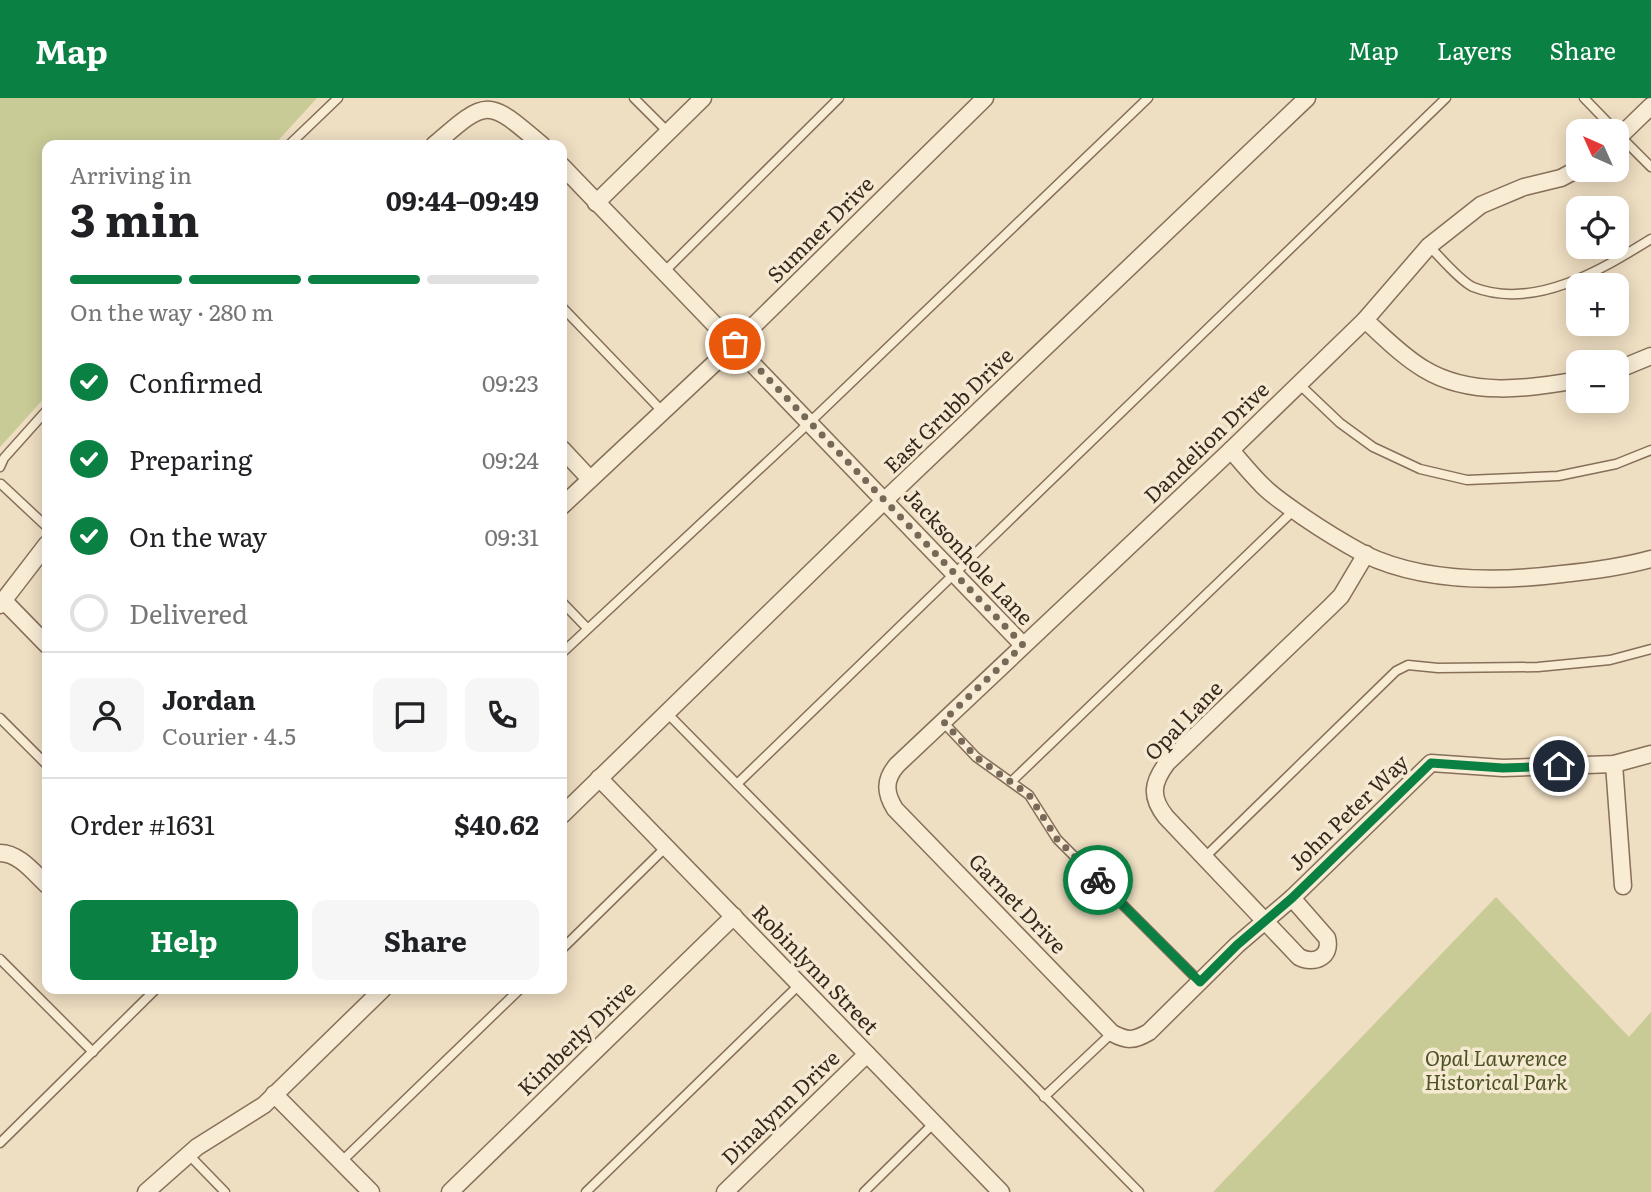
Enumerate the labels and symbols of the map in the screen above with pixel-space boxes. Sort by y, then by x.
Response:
north arrow [1566,119,1629,182]
street label: Sumner Drive [759,168,880,289]
pin [705,314,765,374]
street label: East Grubb Drive [876,339,1019,479]
street label: Dandelion Drive [1136,373,1275,509]
street label: Jacksonhole Lane [898,480,1042,631]
street label: Opal Lane [1136,672,1228,766]
pin [1529,736,1589,796]
street label: John Peter Way [1280,745,1415,877]
street label: Garnet Drive [963,845,1075,960]
courier [1063,845,1133,915]
street label: Robinlynn Street [747,896,887,1041]
street label: Kimberly Drive [509,973,641,1102]
park label: Opal Lawrence Historical Park [1425,1041,1568,1096]
street label: Dinalynn Drive [713,1042,845,1171]

